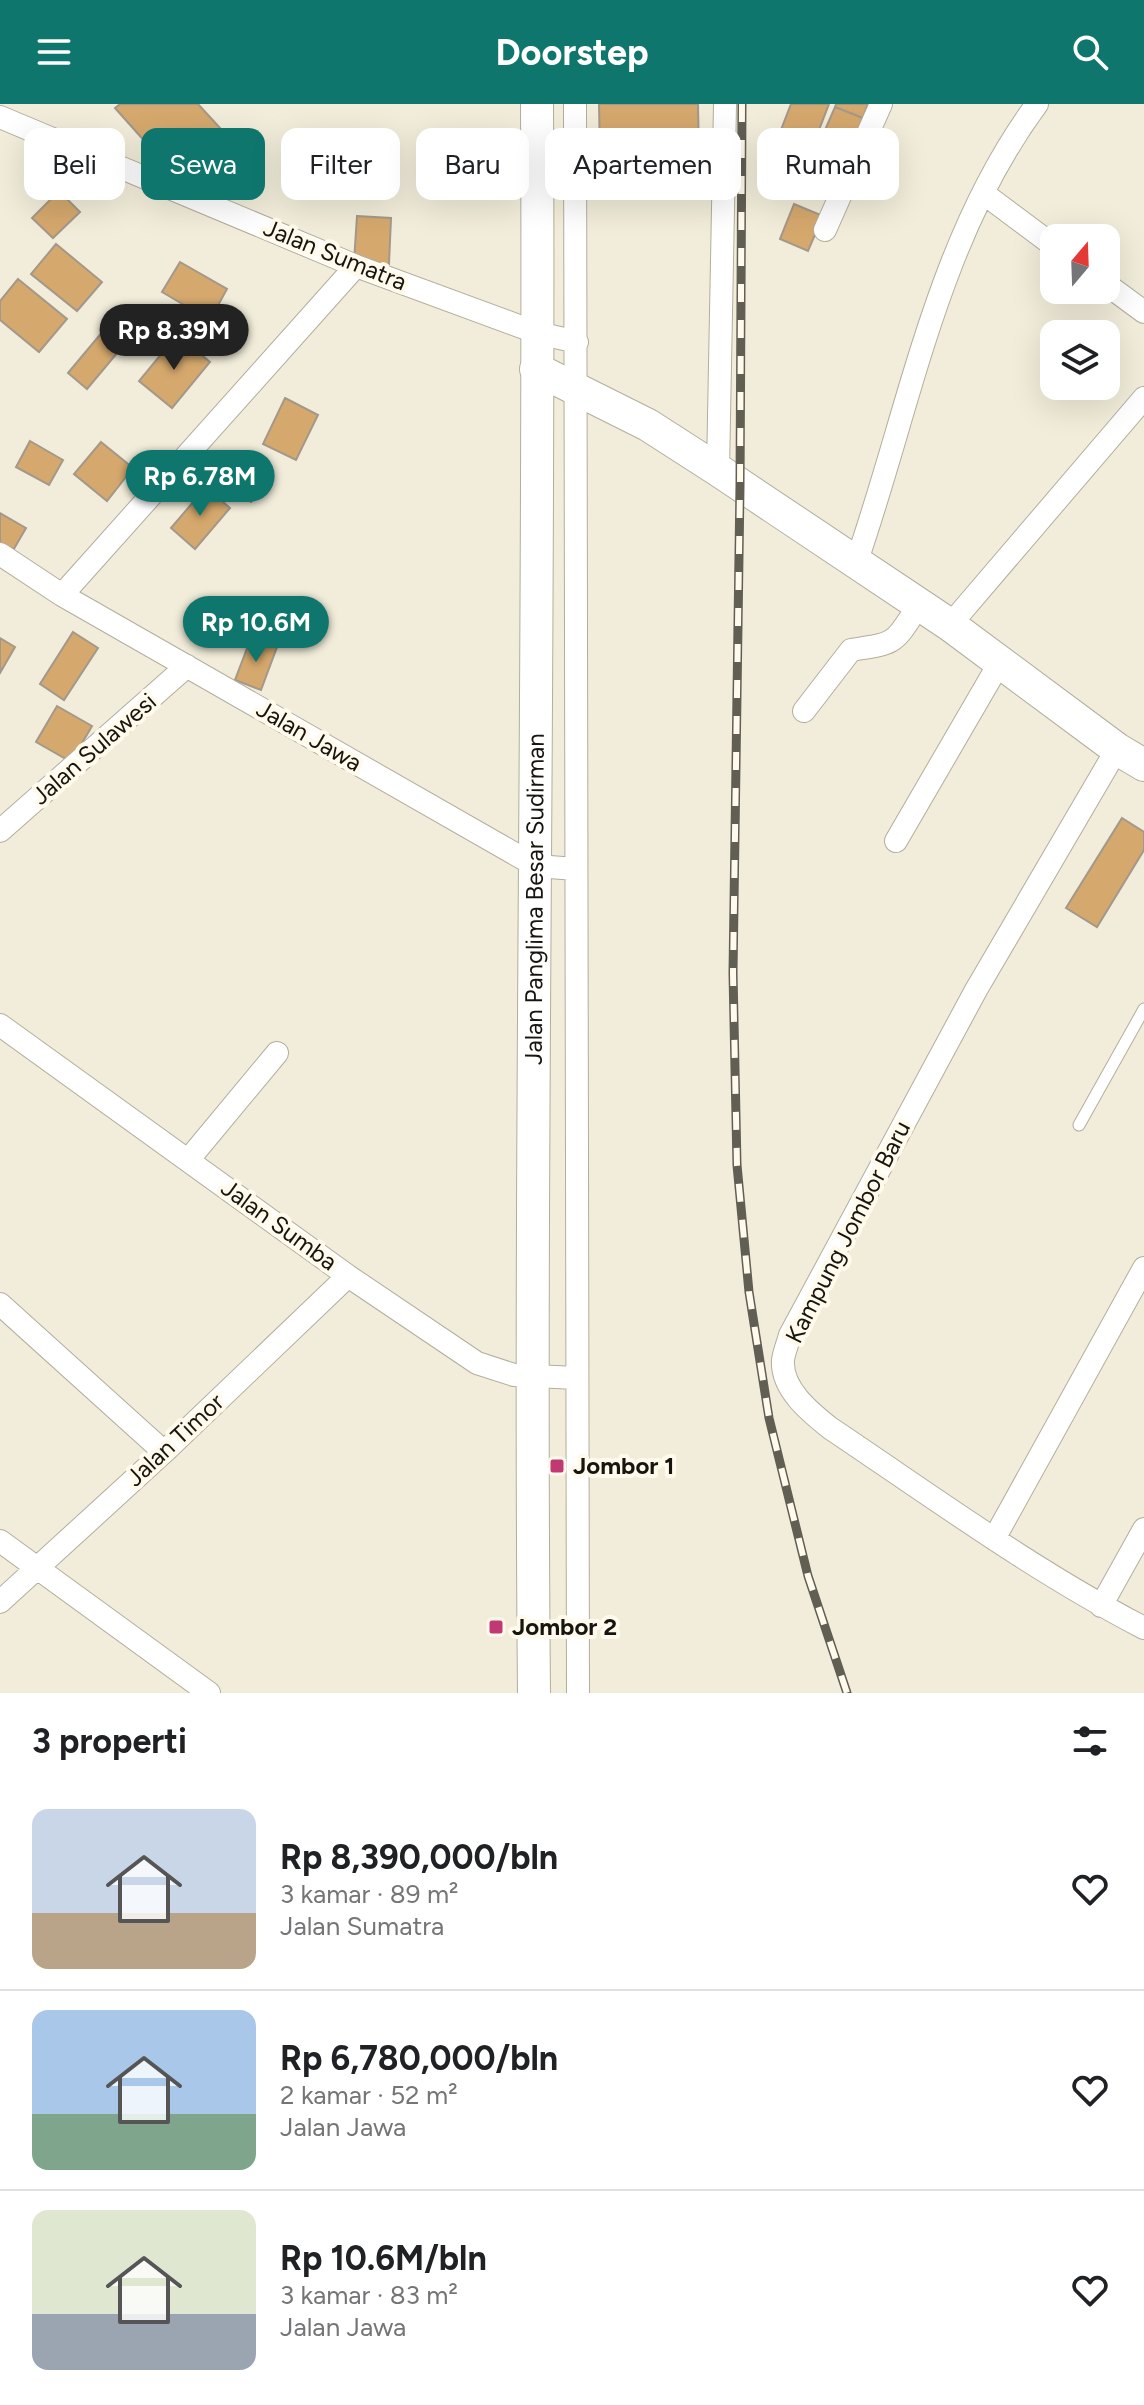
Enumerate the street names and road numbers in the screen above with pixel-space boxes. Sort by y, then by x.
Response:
street label: Jalan Sumatra [259,213,411,296]
street label: Jalan Sulawesi [26,687,162,811]
street label: Jalan Jawa [251,694,367,777]
street label: Jalan Panglima Besar Sudirman [519,733,550,1065]
street label: Kampung Jombor Baru [779,1116,916,1348]
street label: Jalan Sumba [216,1173,343,1276]
street label: Jalan Timor [120,1387,229,1492]

